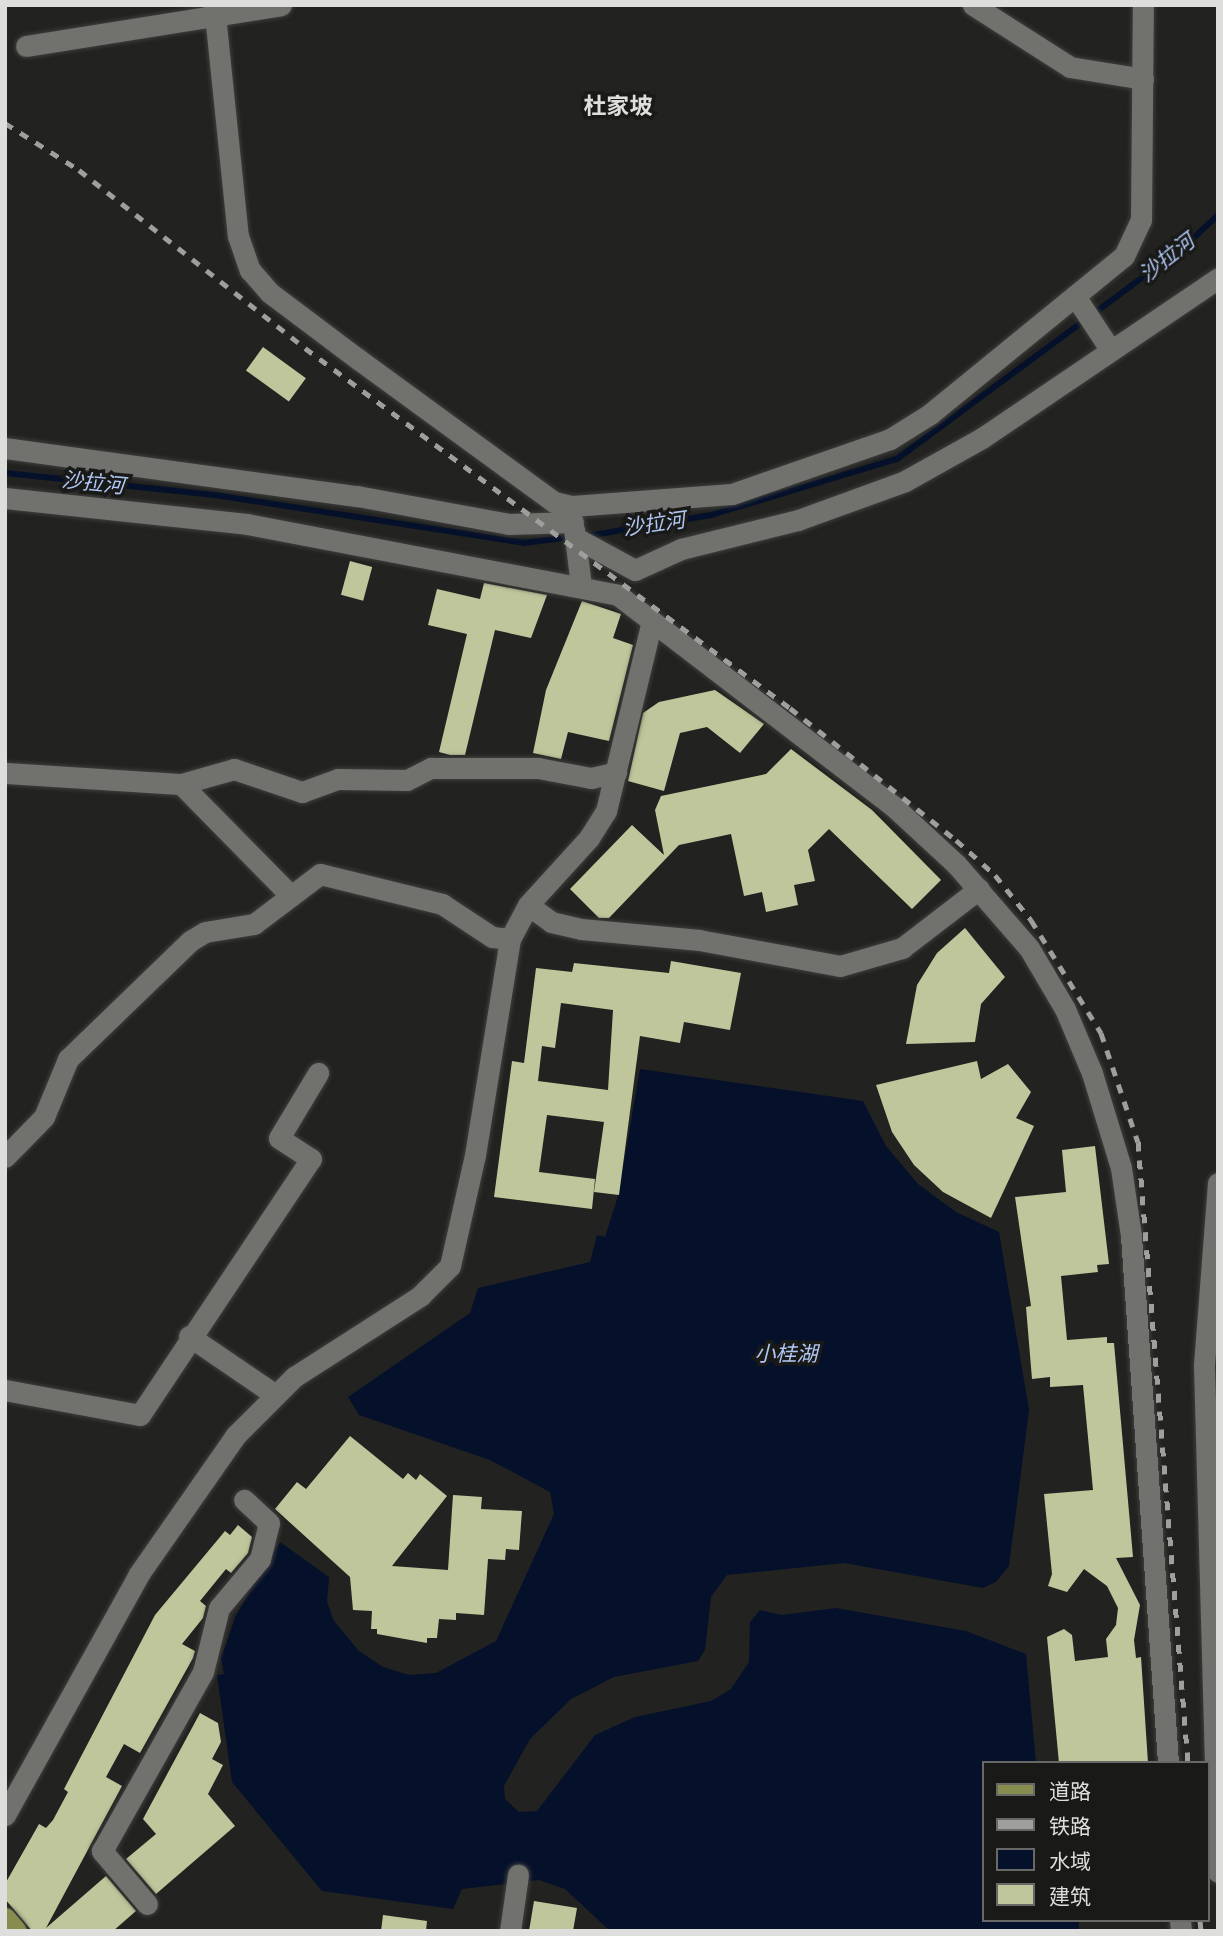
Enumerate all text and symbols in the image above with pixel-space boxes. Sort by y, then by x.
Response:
district label: 杜家坡 [584,92,652,120]
water label: 沙拉河 [1134,229,1200,287]
water label: 沙拉河 [60,467,126,499]
water label: 沙拉河 [621,507,687,541]
water label: 小桂湖 [755,1341,817,1367]
legend [982,1761,1209,1922]
text: 道路 [1049,1779,1091,1804]
text: 铁路 [1049,1814,1091,1839]
text: 水域 [1049,1849,1091,1874]
text: 建筑 [1049,1884,1091,1909]

